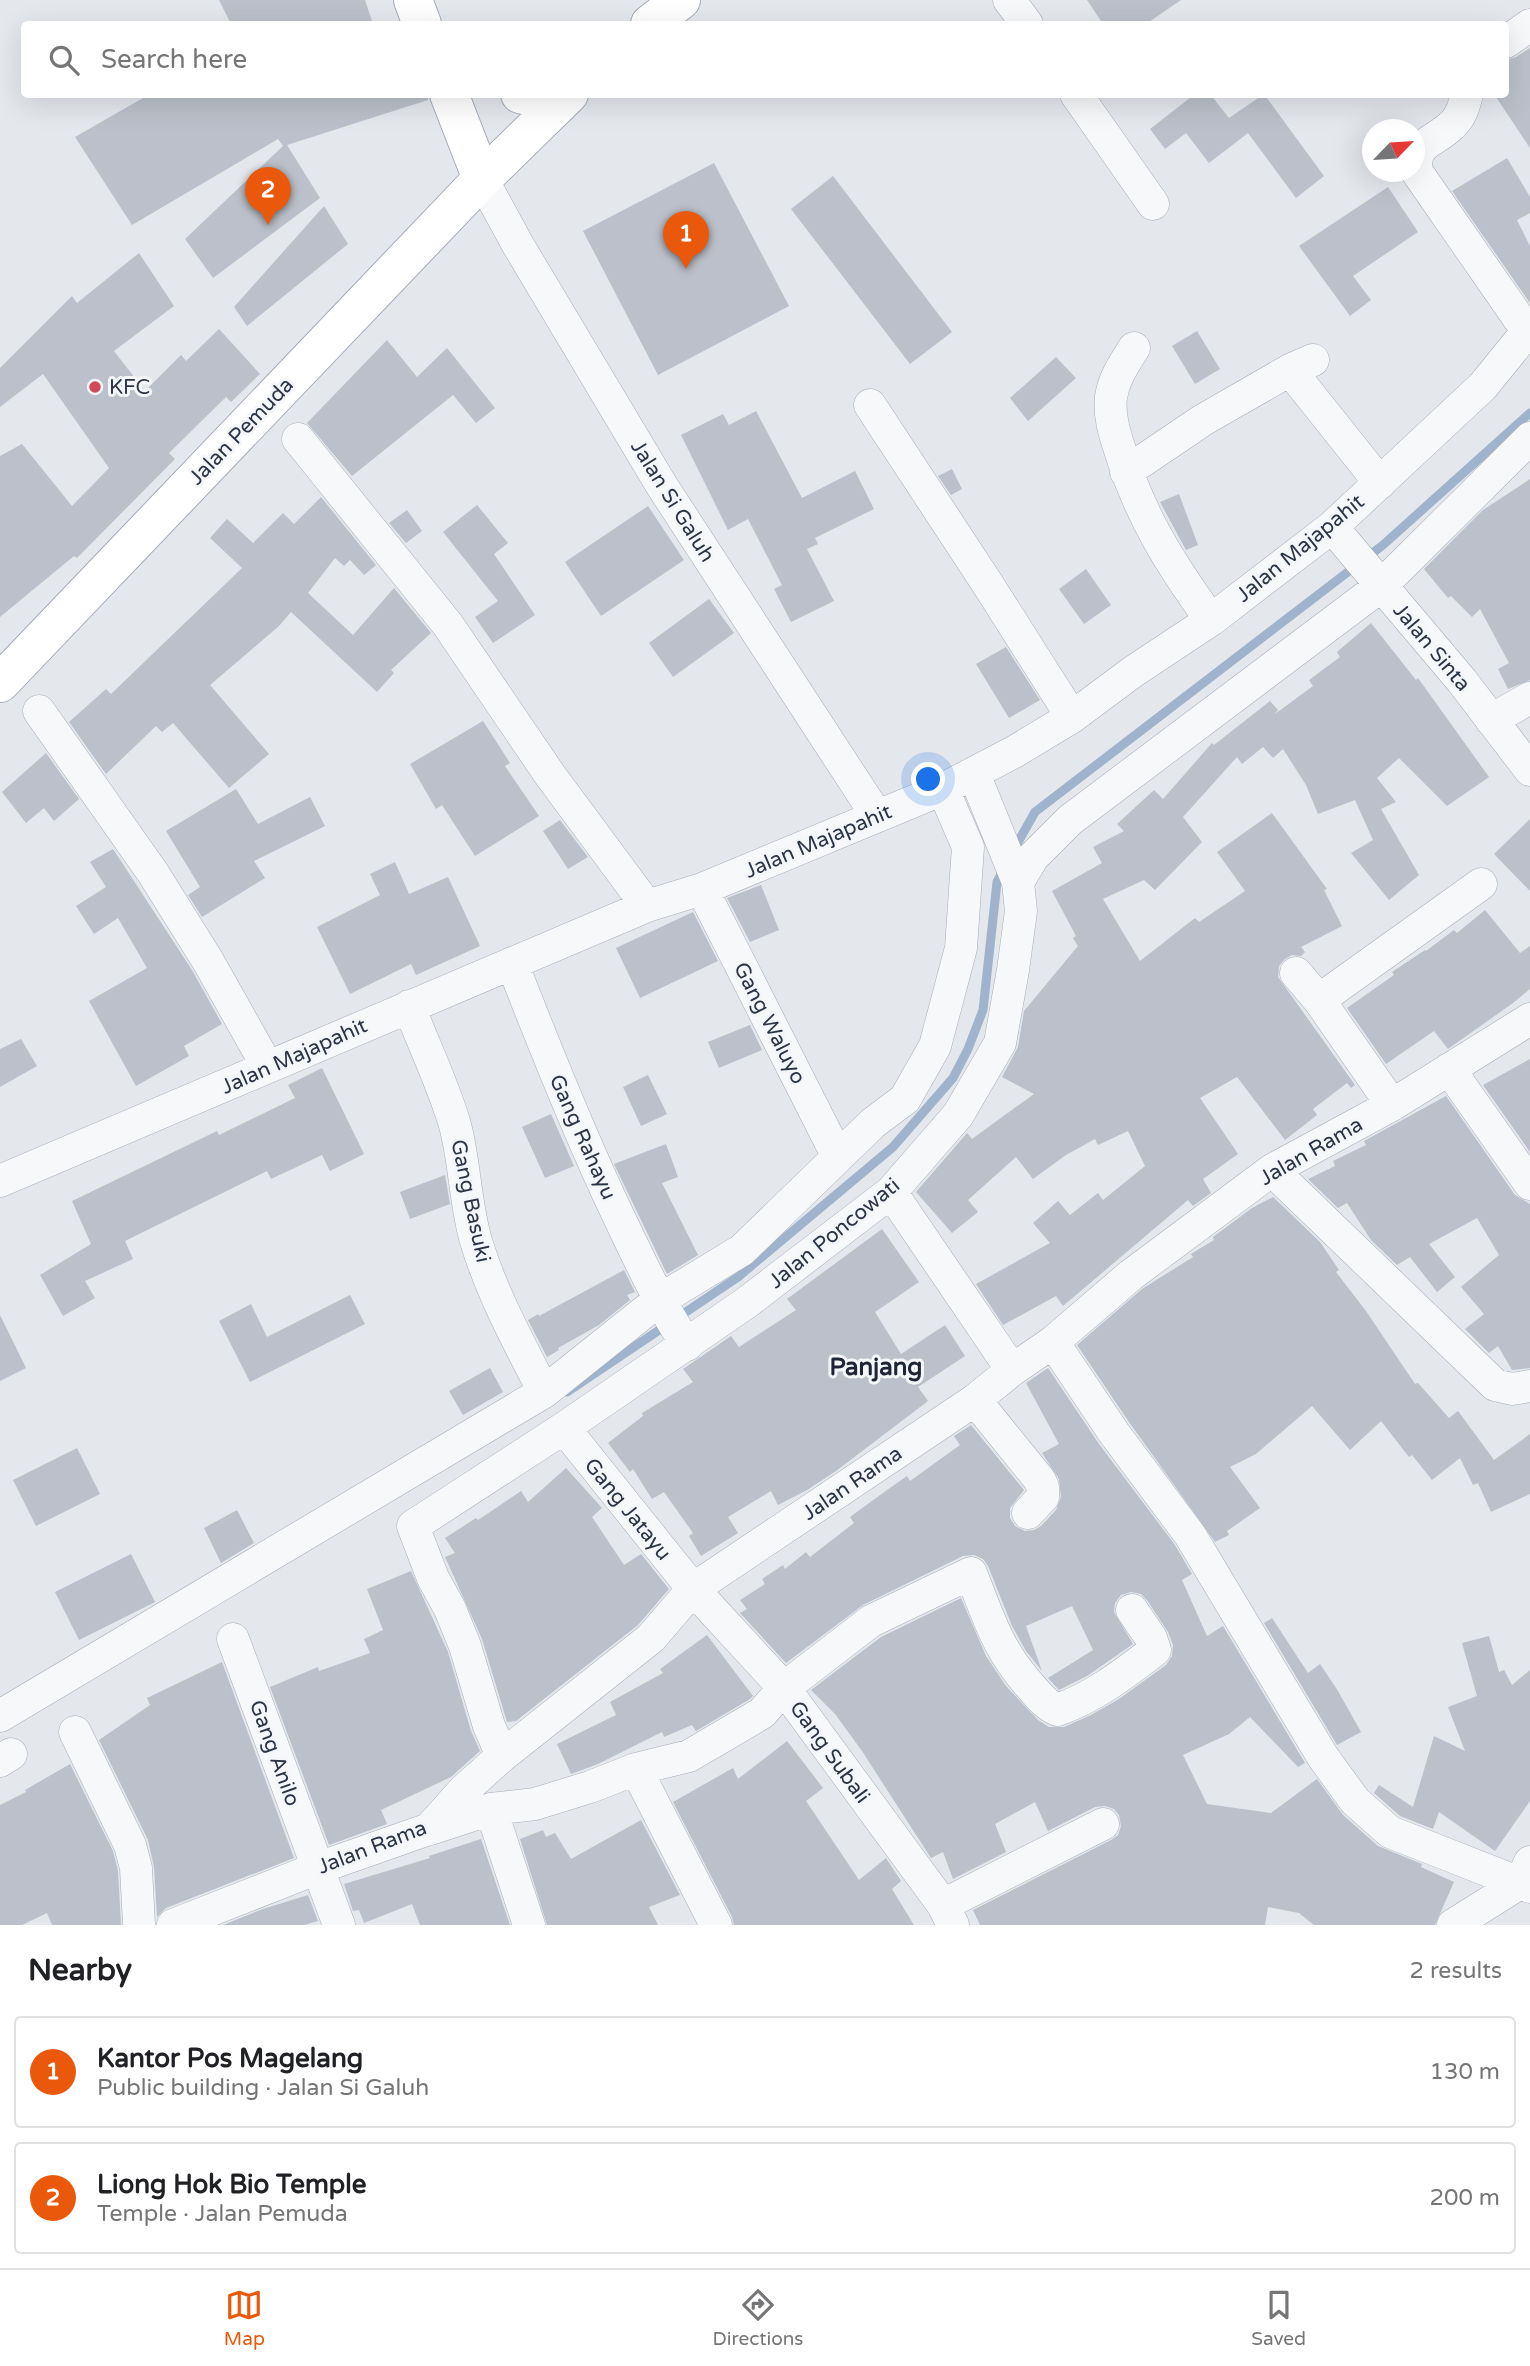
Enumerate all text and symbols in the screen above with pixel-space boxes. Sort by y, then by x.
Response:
search box [21,21,1509,98]
icon: search [45,41,83,79]
text: Search here [101,44,247,75]
north arrow [1362,119,1425,182]
pin: 2 [245,167,291,225]
pin: 1 [663,211,709,269]
street label: Jalan Pemuda [184,372,299,490]
place label: KFC [109,375,150,400]
marker: KFC [87,379,103,395]
street label: Jalan Si Galuh [625,436,720,567]
street label: Jalan Majapahit [1231,489,1369,608]
street label: Jalan Sinta [1388,598,1476,696]
your location [911,762,945,796]
street label: Jalan Majapahit [741,799,895,884]
street label: Gang Waluyo [728,958,811,1088]
street label: Jalan Majapahit [217,1013,371,1100]
street label: Gang Rahayu [544,1071,621,1204]
street label: Jalan Rama [1255,1112,1367,1191]
street label: Gang Basuki [445,1137,496,1265]
street label: Jalan Poncowati [764,1173,905,1294]
district label: Panjang [830,1353,922,1382]
street label: Jalan Rama [798,1441,907,1526]
street label: Gang Jatayu [579,1453,676,1565]
street label: Gang Subali [784,1696,875,1808]
street label: Gang Anilo [244,1697,305,1809]
street label: Jalan Rama [314,1815,430,1880]
text: Nearby [28,1952,132,1989]
text: 2 results [1409,1957,1502,1985]
text: Kantor Pos Magelang [97,2043,363,2074]
text: 1 [46,2058,60,2086]
text: 130 m [1430,2058,1500,2086]
text: Public building · Jalan Si Galuh [97,2074,429,2102]
text: Liong Hok Bio Temple [97,2169,366,2200]
text: 2 [46,2184,60,2212]
text: 200 m [1430,2184,1500,2212]
text: Temple · Jalan Pemuda [97,2200,348,2228]
tab: Map [224,2286,265,2350]
tab: Directions [713,2286,804,2350]
tab: Saved [1251,2286,1306,2350]

